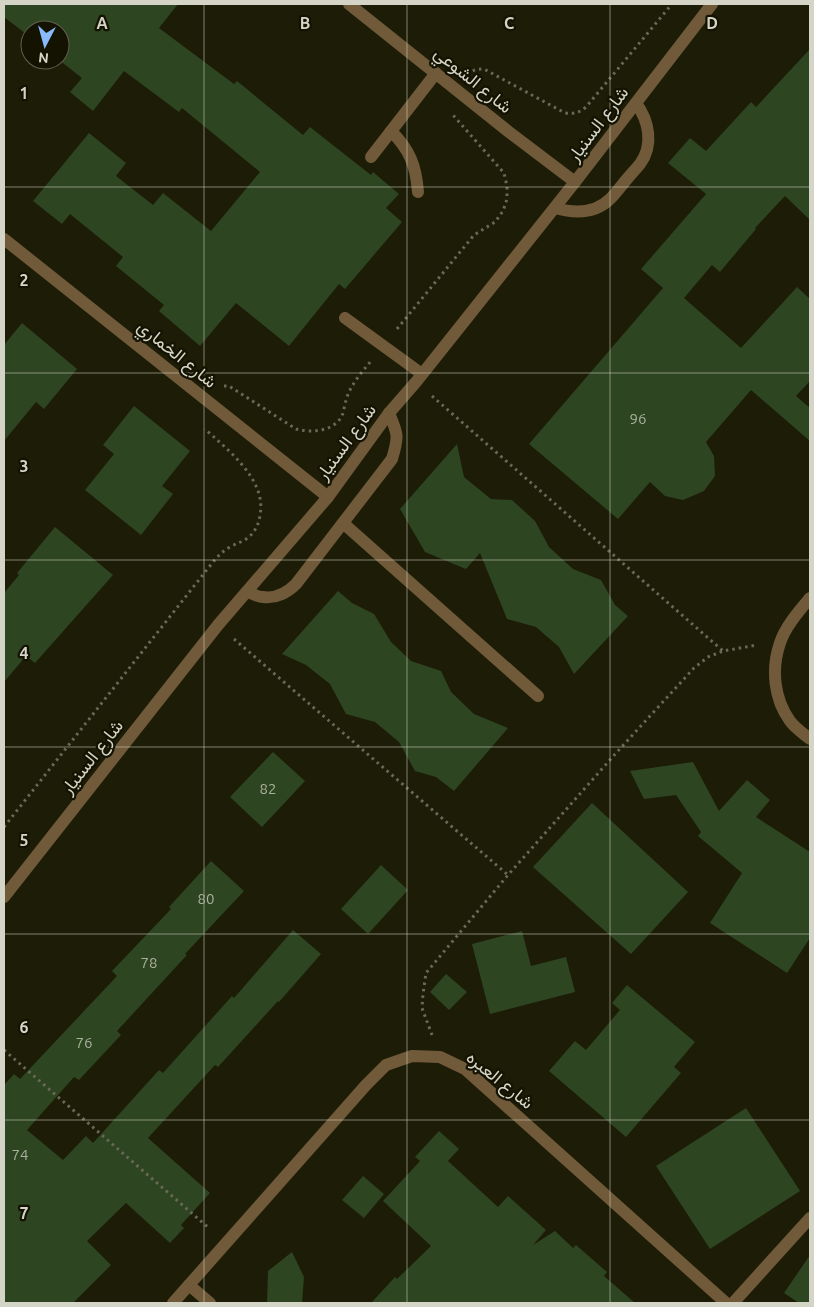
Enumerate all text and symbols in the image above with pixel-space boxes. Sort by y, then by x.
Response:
text: A [96,14,108,32]
text: B [300,14,310,32]
text: C [504,14,514,32]
text: D [706,14,718,32]
north arrow [20,20,70,70]
street label: شارع الشوعي [427,42,516,121]
text: N [38,49,50,66]
street label: شارع السنيار [562,82,634,167]
text: 1 [19,84,29,102]
text: 2 [19,271,29,289]
street label: شارع الخماري [130,315,221,396]
street label: شارع السنيار [311,400,382,486]
house number: 96 [630,410,646,427]
text: 3 [19,457,29,475]
text: 4 [19,644,29,662]
street label: شارع السنيار [56,715,129,800]
house number: 82 [260,780,276,797]
text: 5 [19,831,29,849]
house number: 80 [198,890,214,907]
house number: 78 [141,954,157,971]
text: 6 [19,1018,29,1036]
house number: 76 [76,1034,92,1051]
street label: شارع العبره [461,1046,538,1115]
house number: 74 [12,1146,28,1163]
text: 7 [19,1204,29,1222]

